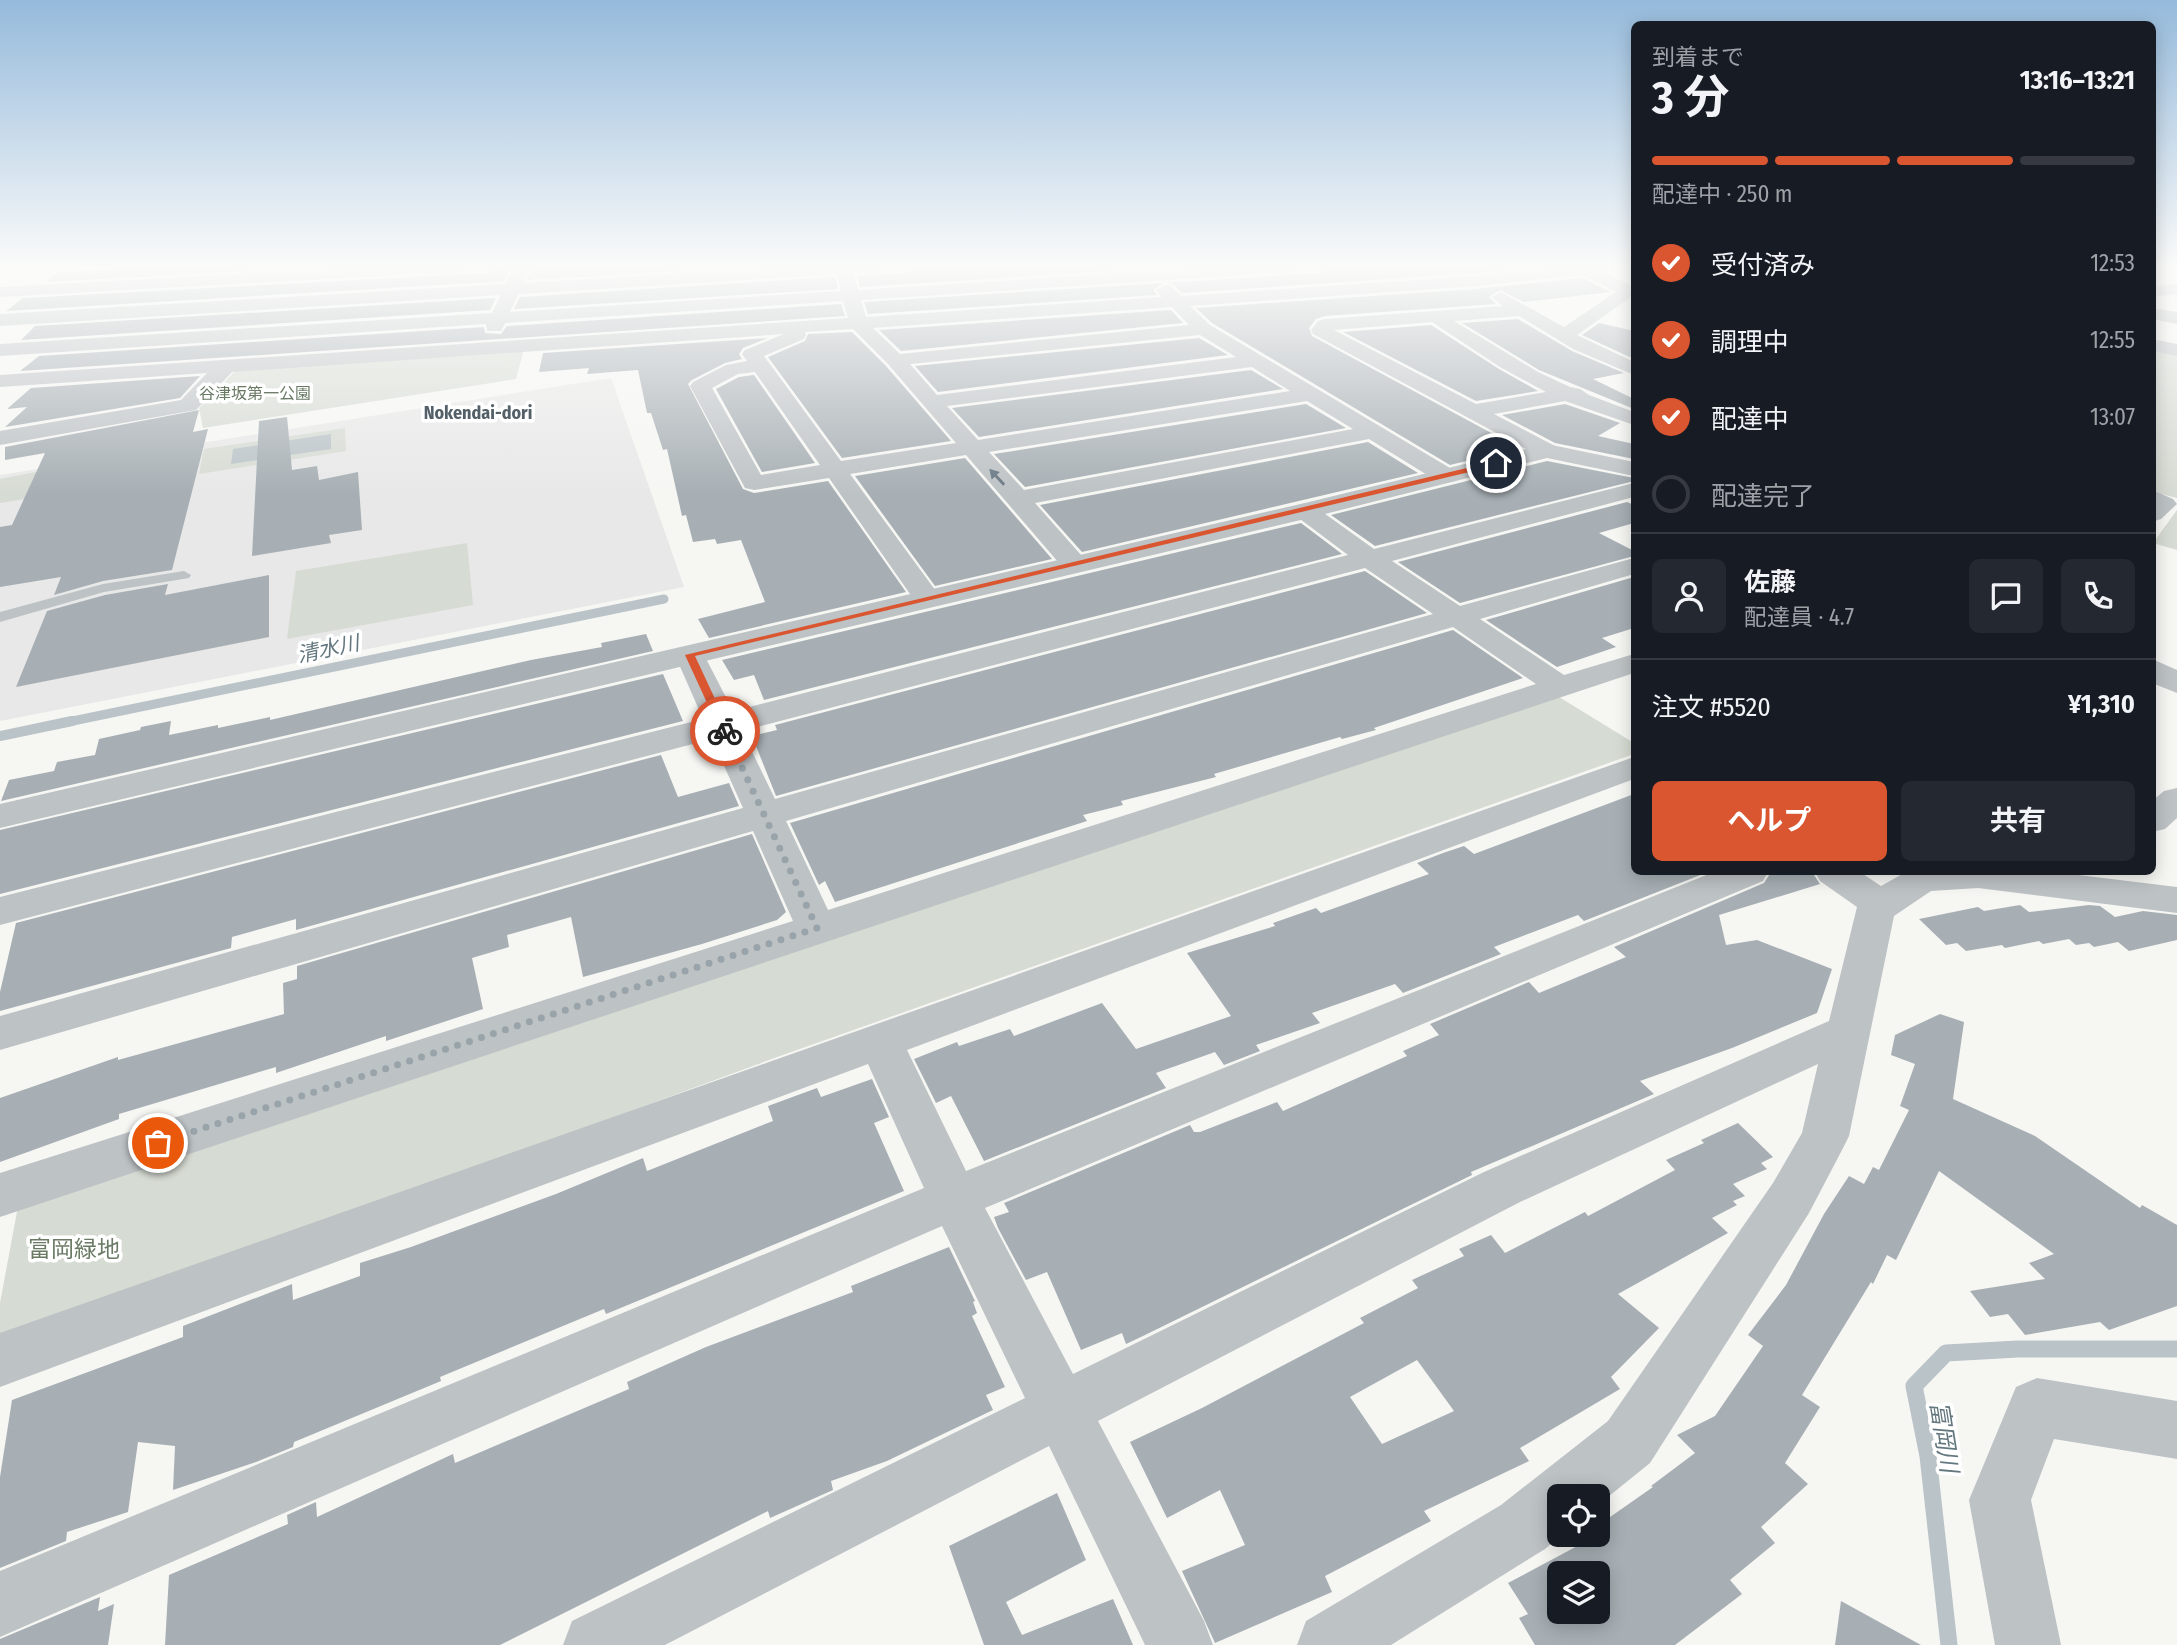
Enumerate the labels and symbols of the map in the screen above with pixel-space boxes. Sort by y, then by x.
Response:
park label: 谷津坂第一公園 [199,384,311,403]
district label: Nokendai-dori [424,402,532,424]
pin [1466,433,1526,493]
one-way arrow [990,469,1006,486]
water label: 清水川 [294,629,363,668]
courier [690,696,760,766]
pin [128,1113,188,1173]
park label: 富岡緑地 [28,1235,120,1263]
water label: 富岡川 [1925,1399,1964,1478]

